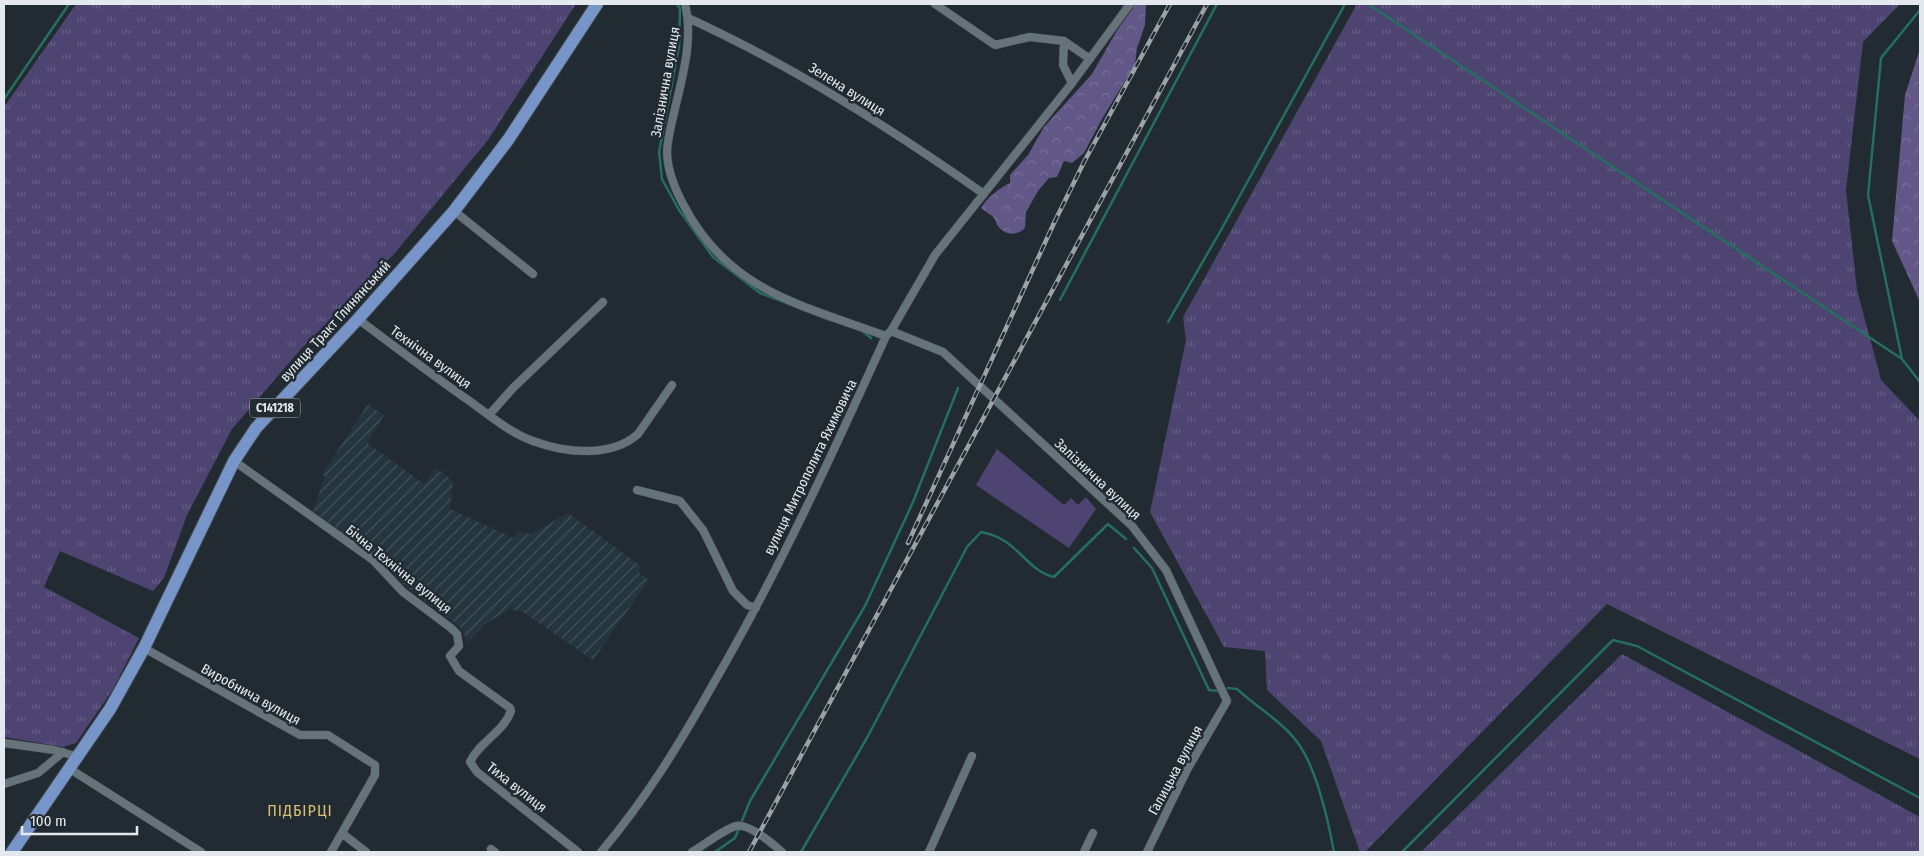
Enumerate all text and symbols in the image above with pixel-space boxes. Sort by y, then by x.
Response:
street label: Залізнична вулиця [647,25,684,139]
street label: Зелена вулиця [805,59,888,120]
street label: вулиця Тракт Глинянський [276,257,394,385]
street label: Технічна вулиця [387,322,475,393]
street label: вулиця Митрополита Яхимовича [760,376,861,558]
road number: С141218 [250,398,300,418]
street label: Залізнична вулиця [1051,435,1144,524]
street label: Бічна Технічна вулиця [342,521,455,617]
street label: Виробнича вулиця [198,660,304,729]
street label: Галицька вулиця [1145,723,1206,818]
street label: Тиха вулиця [483,759,550,816]
district label: ПІДБІРЦІ [267,801,333,820]
scale bar [22,804,138,836]
text: 100 m [30,812,67,830]

